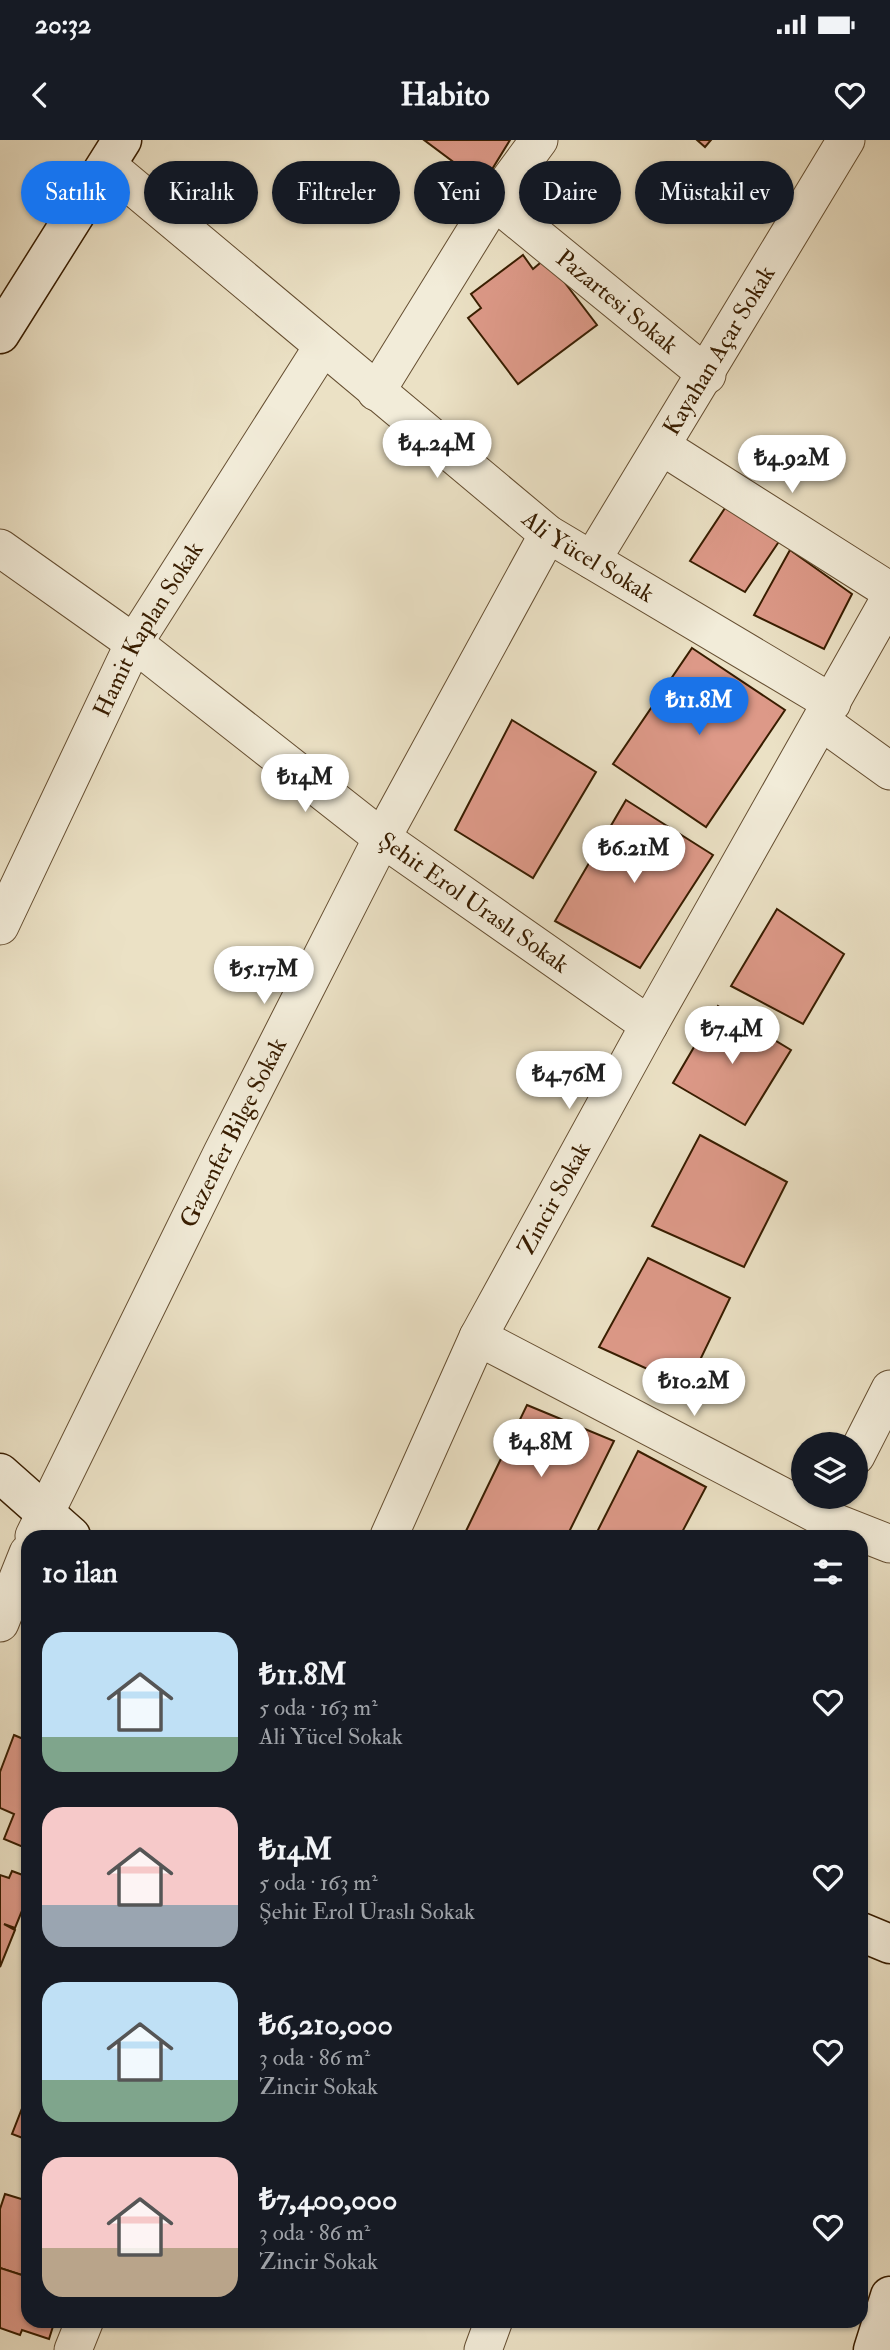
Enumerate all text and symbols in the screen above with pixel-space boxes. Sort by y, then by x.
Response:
text: 20:32 [35,9,91,41]
text: Habito [400,75,490,115]
icon: back [21,76,59,114]
icon: heart [831,76,869,114]
chip: Satılık [21,161,130,224]
chip: Kiralık [144,161,258,224]
chip: Filtreler [272,161,400,224]
chip: Yeni [414,161,505,224]
chip: Daire [519,161,621,224]
chip: Müstakil ev [635,161,794,224]
street label: Pazartesi Sokak [550,243,685,361]
street label: Kayahan Açar Sokak [656,259,782,441]
pin: ₺4.24M [380,420,494,480]
text: ₺4.24M [399,428,475,457]
pin: ₺4.92M [735,436,849,495]
text: ₺4.92M [754,443,830,472]
street label: Ali Yücel Sokak [515,503,660,609]
street label: Hamit Kaplan Sokak [86,535,210,722]
pin: ₺11.8M [642,678,756,737]
text: ₺11.8M [665,685,733,714]
pin: ₺14M [264,754,346,814]
text: ₺14M [277,762,333,791]
street label: Şehit Erol Uraslı Sokak [373,825,576,980]
pin: ₺6.21M [577,826,691,885]
text: ₺6.21M [598,833,670,862]
pin: ₺5.17M [207,946,321,1006]
text: ₺5.17M [230,954,298,983]
pin: ₺7.4M [683,1006,781,1066]
text: ₺7.4M [701,1014,763,1043]
street label: Gazenfer Bilge Sokak [172,1032,294,1232]
pin: ₺4.76M [512,1052,626,1111]
text: ₺4.76M [532,1059,606,1088]
street label: Zincir Sokak [510,1136,598,1260]
pin: ₺10.2M [637,1358,751,1418]
text: ₺10.2M [658,1366,730,1395]
pin: ₺4.8M [492,1420,590,1479]
text: ₺4.8M [509,1427,573,1456]
map controls [791,1432,868,1509]
button: layers [791,1432,868,1509]
icon: filters [809,1553,847,1591]
text: 10 ilan [42,1554,118,1591]
text: ₺11.8M [259,1656,347,1693]
icon: home [98,1660,182,1744]
icon: heart [809,1683,847,1721]
text: 5 oda · 163 m² [259,1693,378,1722]
text: Ali Yücel Sokak [259,1722,403,1751]
text: ₺14M [259,1831,332,1868]
icon: home [98,1835,182,1919]
icon: heart [809,1858,847,1896]
text: 5 oda · 163 m² [259,1868,378,1897]
text: Şehit Erol Uraslı Sokak [259,1897,475,1926]
text: ₺6,210,000 [259,2006,393,2043]
icon: home [98,2010,182,2094]
icon: heart [809,2033,847,2071]
text: 3 oda · 86 m² [259,2043,370,2072]
text: Zincir Sokak [259,2072,378,2101]
text: ₺7,400,000 [259,2181,397,2218]
icon: home [98,2185,182,2269]
icon: heart [809,2208,847,2246]
text: 3 oda · 86 m² [259,2218,370,2247]
text: Zincir Sokak [259,2247,378,2276]

